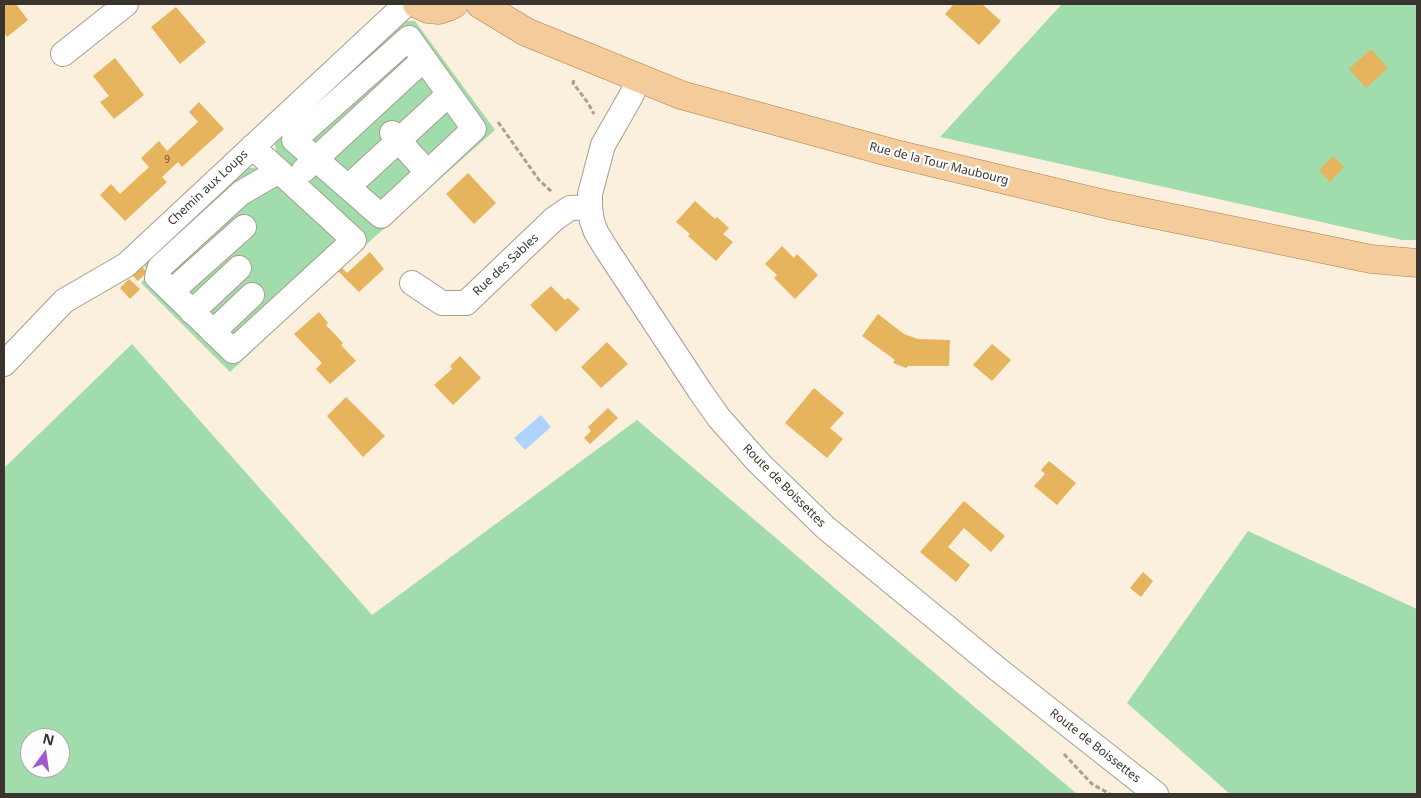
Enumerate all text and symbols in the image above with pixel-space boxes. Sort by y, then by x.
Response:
street label: Rue de la Tour Maubourg [868,140,1010,188]
street label: Chemin aux Loups [165,147,251,229]
house number: 9 [164,154,170,166]
street label: Rue des Sables [470,231,542,299]
street label: Route de Boissettes [740,442,828,530]
street label: Route de Boissettes [1047,706,1143,786]
north arrow [20,728,70,778]
text: N [41,728,56,750]

